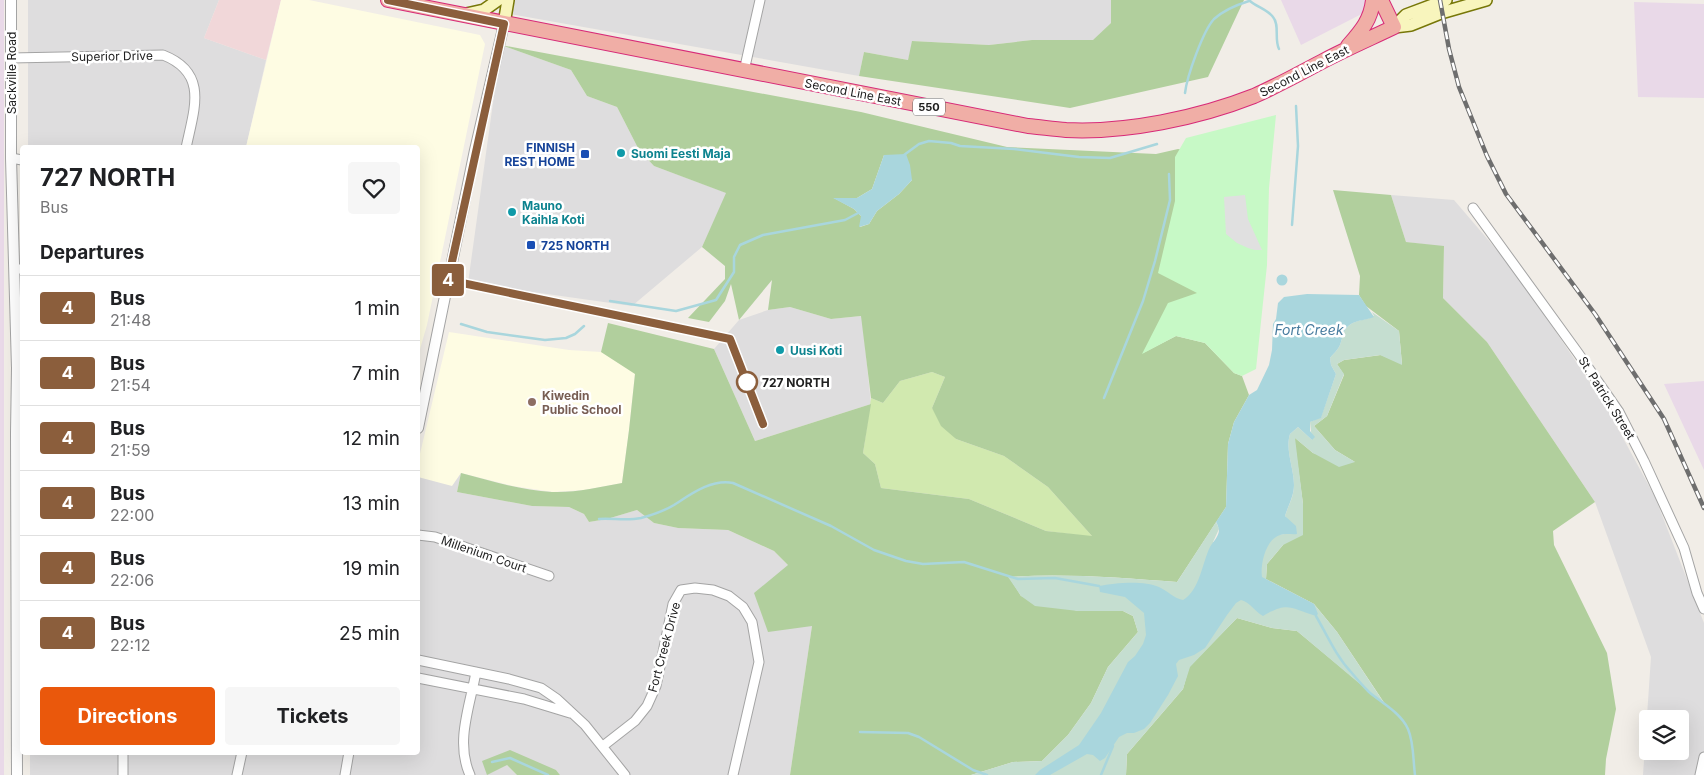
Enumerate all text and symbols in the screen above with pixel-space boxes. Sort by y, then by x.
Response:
street label: Sackville Road [4,32,19,114]
street label: Second Line East [1257,42,1351,100]
street label: Superior Drive [71,48,153,64]
street label: Second Line East [804,75,903,109]
road number: 550 [913,98,945,115]
place label: FINNISH REST HOME [504,140,575,169]
place label: Suomi Eesti Maja [631,146,731,161]
marker: Suomi Eesti Maja [615,147,627,159]
marker: FINNISH REST HOME [579,148,591,160]
button: heart [348,162,400,214]
text: 727 NORTH [40,163,175,192]
text: Bus [40,197,68,217]
place label: Mauno Kaihla Koti [522,198,585,227]
marker: Mauno Kaihla Koti [506,206,518,218]
place label: 725 NORTH [541,238,609,253]
marker: 725 NORTH [525,239,537,251]
text: Departures [40,241,144,264]
line badge: 4 [432,264,464,296]
text: 4 [442,269,454,290]
text: Bus [110,287,145,310]
text: 4 [61,297,74,318]
text: 1 min [354,297,400,320]
text: 21:48 [110,310,151,330]
water label: Fort Creek [1274,321,1344,338]
place label: Uusi Koti [790,343,842,358]
marker: Uusi Koti [774,344,786,356]
text: Bus [110,352,145,375]
street label: St. Patrick Street [1575,354,1639,442]
text: 4 [61,362,74,383]
text: 7 min [351,362,400,385]
marker: 727 NORTH [736,371,758,393]
text: 21:54 [110,375,151,395]
place label: 727 NORTH [762,375,830,390]
place label: Kiwedin Public School [542,388,622,417]
marker: Kiwedin Public School [526,396,538,408]
text: Bus [110,417,145,440]
text: 4 [61,427,74,448]
text: 12 min [343,427,400,450]
text: 21:59 [110,440,151,460]
text: Bus [110,482,145,505]
text: 4 [61,492,74,513]
text: 13 min [343,492,400,515]
text: 22:00 [110,505,154,525]
street label: Millenium Court [439,532,529,576]
text: Bus [110,547,145,570]
text: 4 [61,557,74,578]
text: 19 min [343,557,400,580]
text: 22:06 [110,570,154,590]
street label: Fort Creek Drive [645,600,683,694]
text: Bus [110,612,145,635]
text: 4 [61,622,74,643]
text: 25 min [339,622,400,645]
text: 22:12 [110,635,150,655]
button: Directions [40,687,215,745]
button: Tickets [225,687,400,745]
map controls [1639,710,1689,760]
button: layers [1639,710,1689,760]

